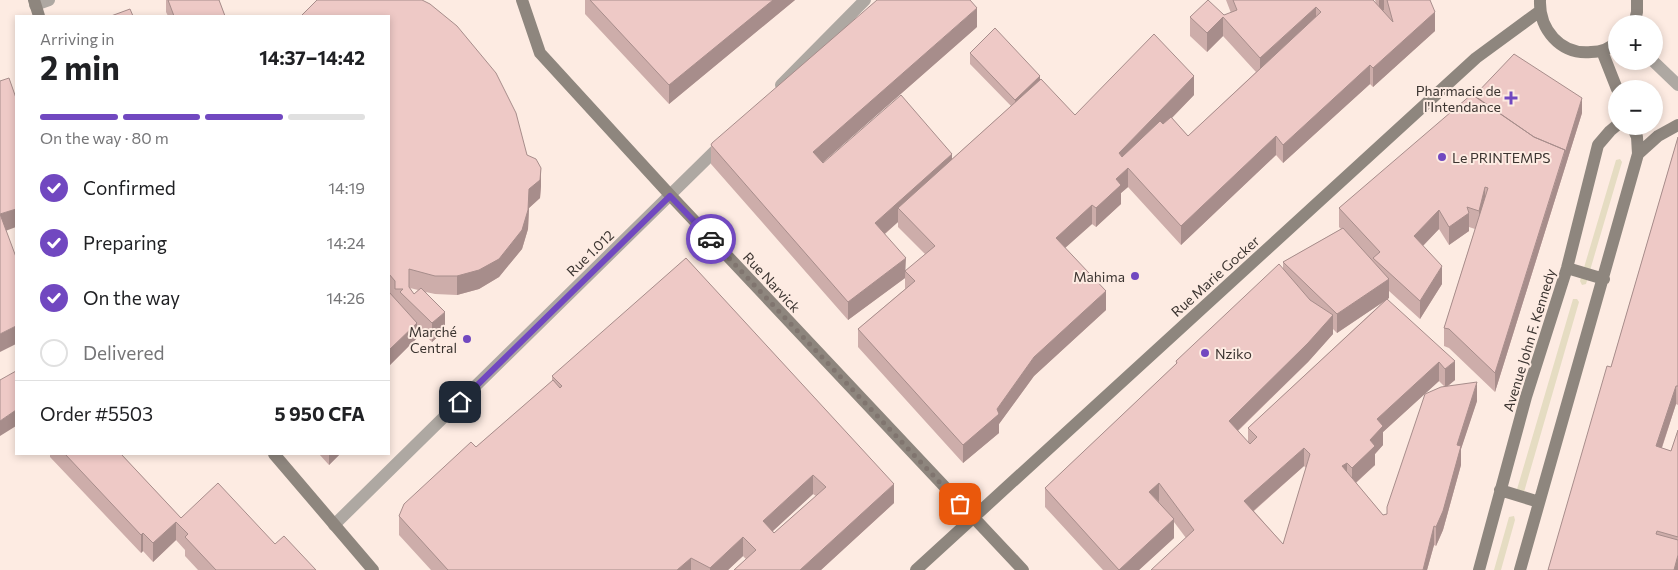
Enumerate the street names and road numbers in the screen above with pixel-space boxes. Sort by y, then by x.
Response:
street label: Rue 1.012 [563,226,617,280]
street label: Rue Marie Gocker [1167,232,1263,320]
street label: Rue Narvick [740,248,804,316]
street label: Avenue John F. Kennedy [1499,267,1559,413]

